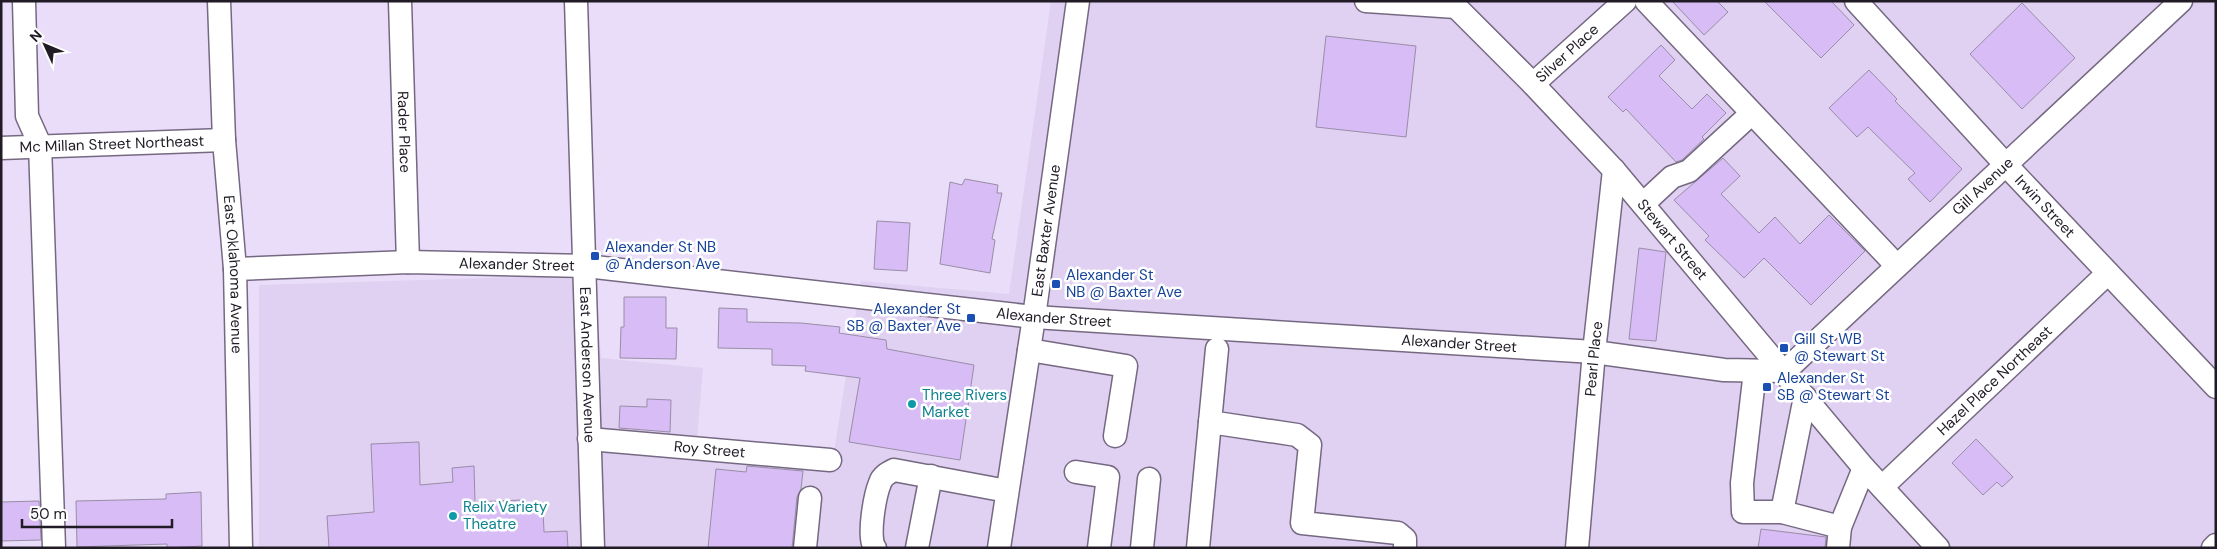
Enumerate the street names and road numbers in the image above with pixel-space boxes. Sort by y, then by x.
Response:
street label: Silver Place [1531,19,1603,87]
street label: Rader Place [393,91,415,173]
street label: Mc Millan Street Northeast [19,131,205,157]
street label: Gill Avenue [1948,153,2018,220]
street label: East Baxter Avenue [1027,163,1065,298]
street label: Irwin Street [2010,171,2080,242]
street label: East Oklahoma Avenue [219,195,247,354]
street label: Stewart Street [1633,195,1712,284]
street label: Alexander Street [459,253,575,276]
street label: East Anderson Avenue [575,287,600,443]
street label: Alexander Street [995,303,1112,332]
street label: Pearl Place [1580,320,1607,397]
street label: Hazel Place Northeast [1933,321,2057,440]
street label: Alexander Street [1401,330,1518,357]
street label: Roy Street [673,436,746,463]

